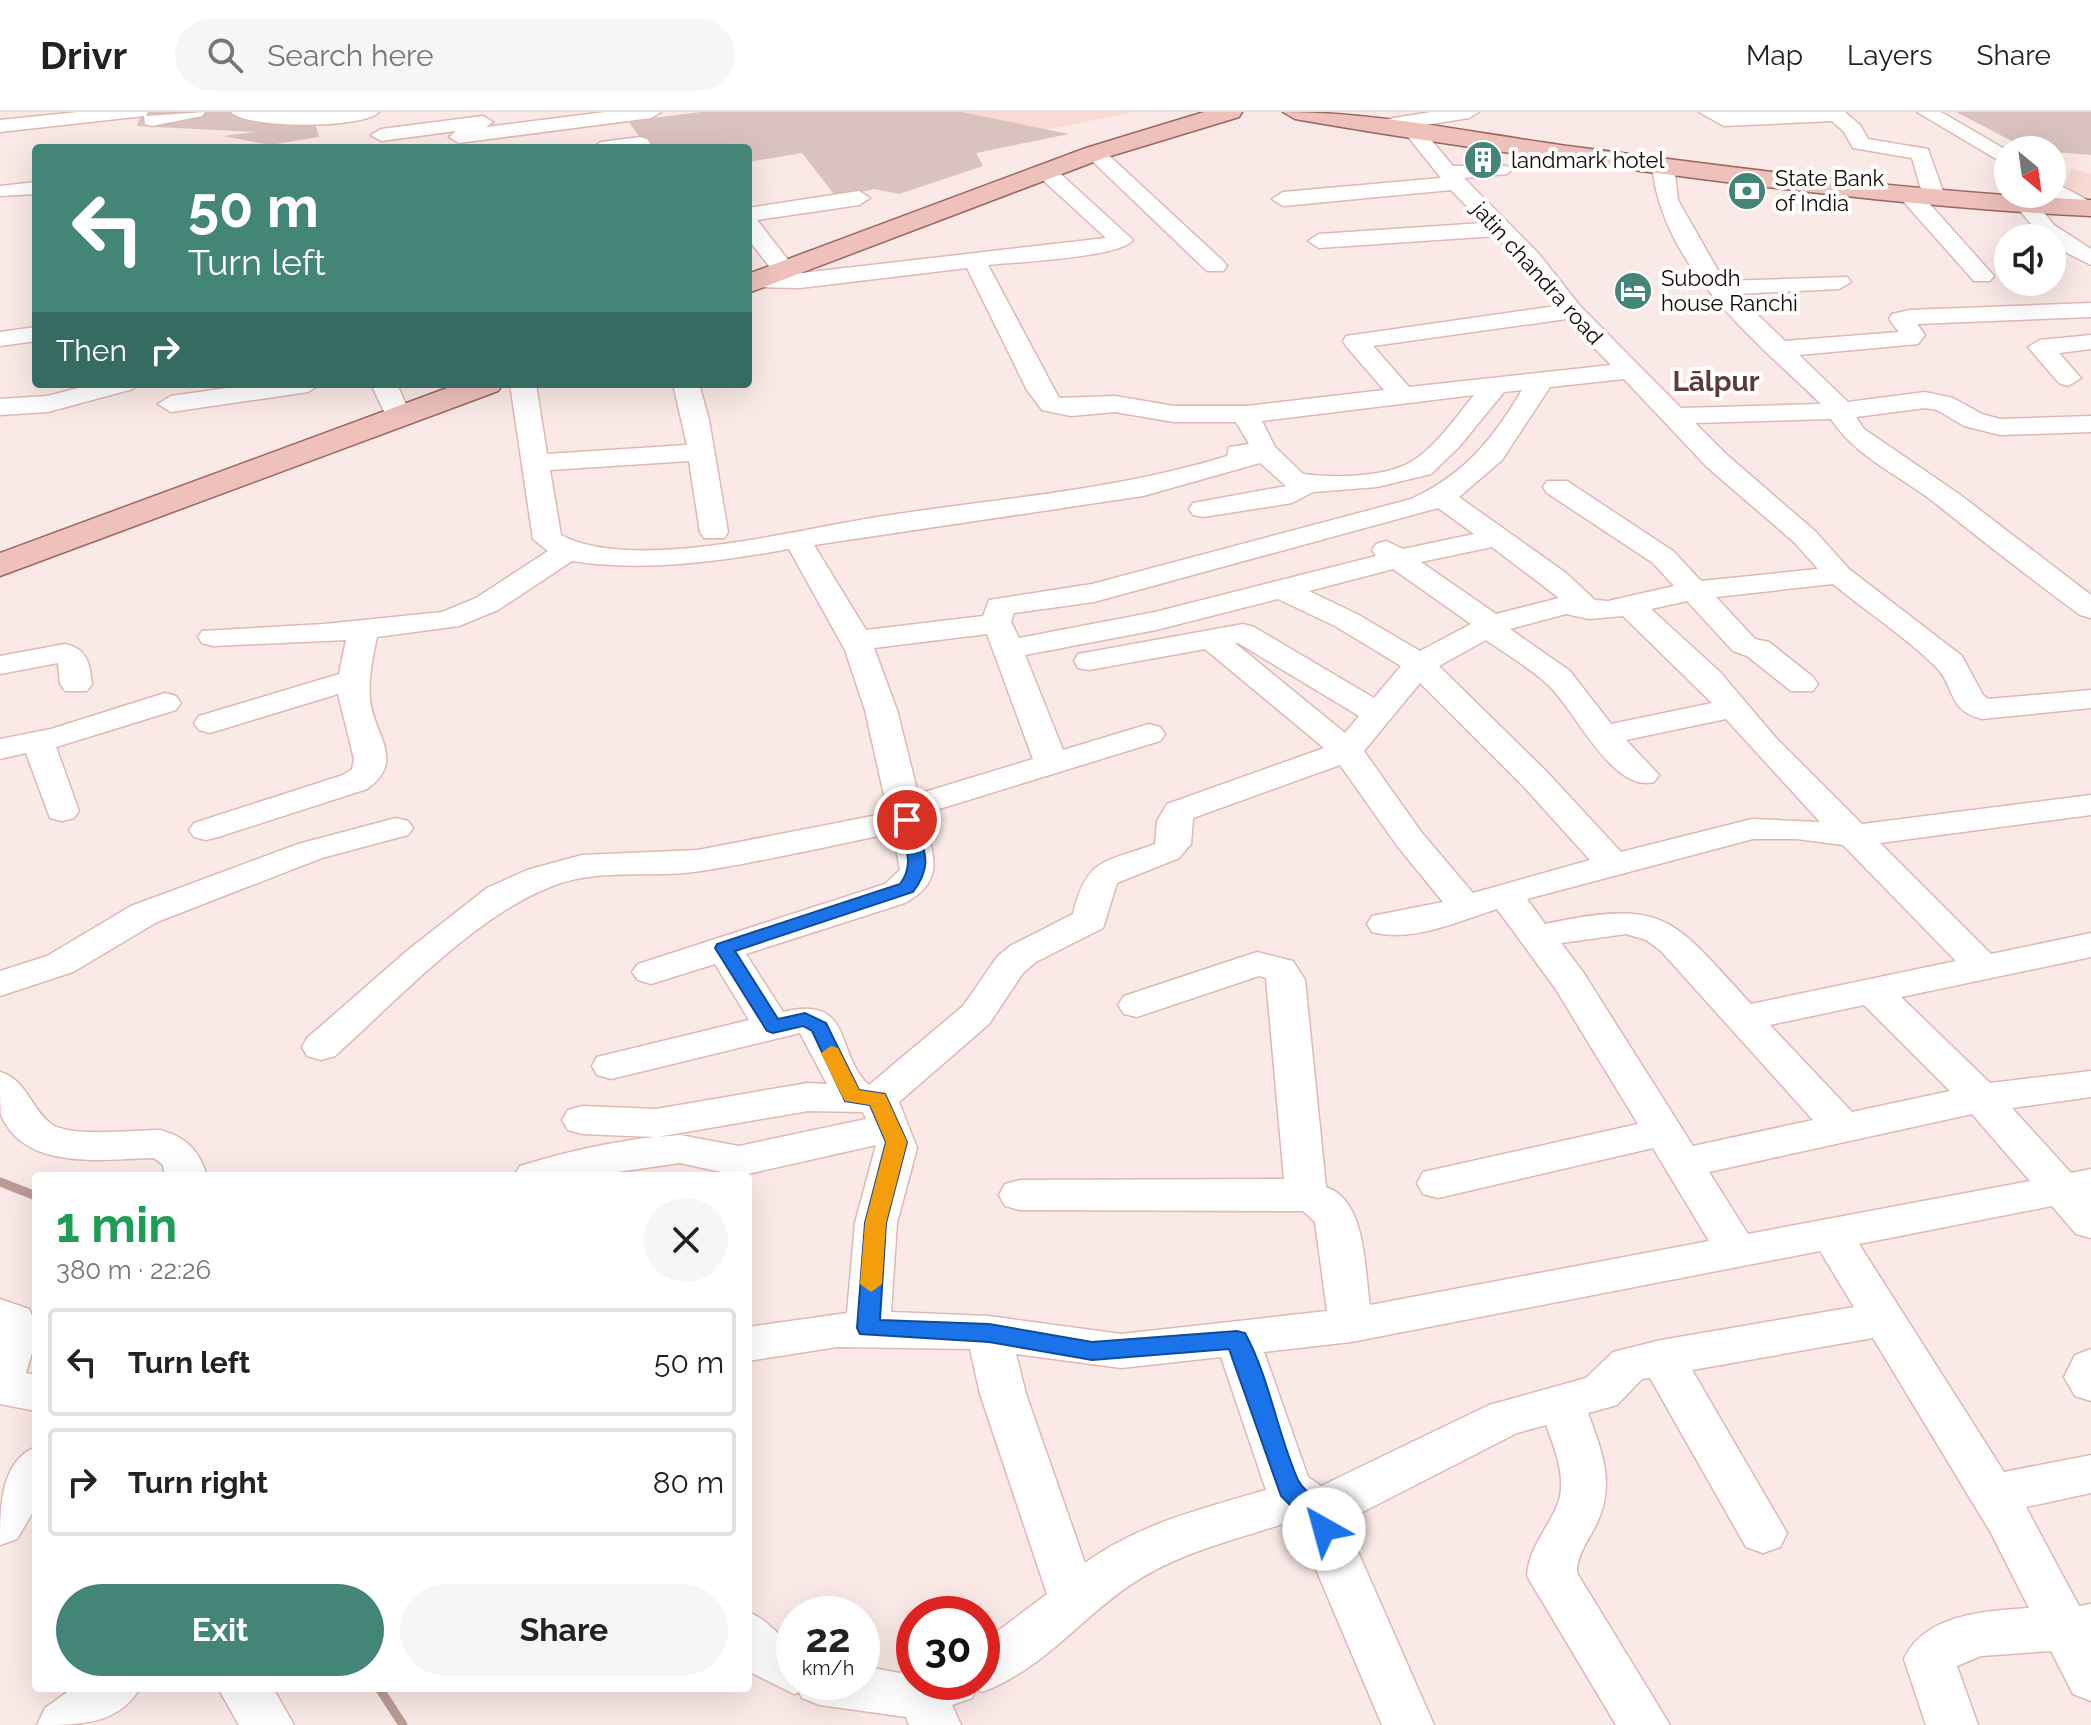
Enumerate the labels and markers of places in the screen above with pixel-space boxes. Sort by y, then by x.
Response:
building icon: landmark hotel [1462,139,1504,181]
place label: landmark hotel [1511,147,1665,173]
place label: State Bank of India [1775,165,1885,216]
bank icon: State Bank of India [1726,170,1768,212]
place label: Subodh house Ranchi [1661,265,1798,316]
hotel icon: Subodh house Ranchi [1612,270,1654,312]
pin [873,786,941,854]

